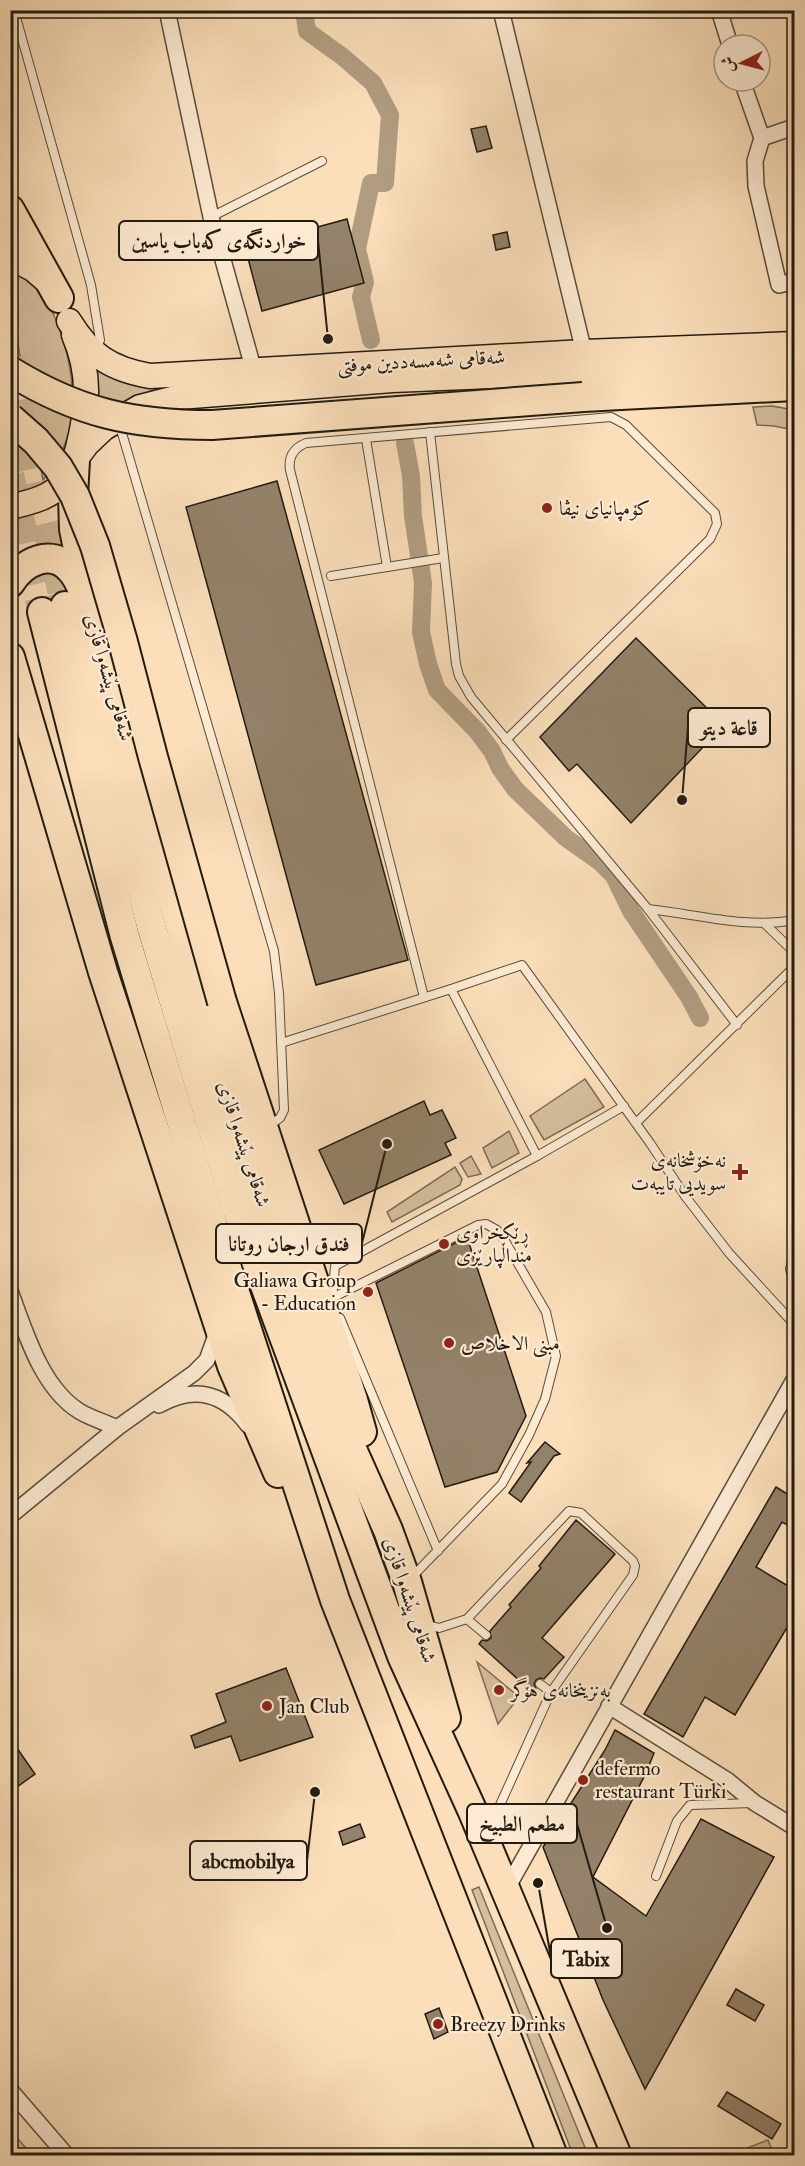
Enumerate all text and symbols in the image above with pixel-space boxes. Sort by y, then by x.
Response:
north arrow [712,33,772,93]
text: ش [717,56,739,73]
callout: خواردنگەی کەباب یاسین [119,221,318,260]
text: خواردنگەی کەباب یاسین [131,228,307,255]
street label: شەقامی شەمسەددین موفتی [336,344,506,380]
place label: کۆمپانیای نیڤا [559,496,650,522]
marker: کۆمپانیای نیڤا [540,501,554,515]
street label: شەقامی پێشەوا قازی [78,610,139,744]
callout: قاعة ديتو [688,708,770,747]
text: قاعة ديتو [698,715,758,742]
street label: شەقامی پێشەوا قازی [211,1078,276,1211]
place label: نەخۆشخانەی سویدیی تایبەت [630,1148,726,1197]
marker: نەخۆشخانەی سویدیی تایبەت [731,1163,749,1181]
place label: ڕێکخراوی منداڵپارێزی [456,1220,532,1269]
callout: فندق ارجان روتانا [216,1224,362,1263]
text: فندق ارجان روتانا [228,1231,350,1258]
marker: ڕێکخراوی منداڵپارێزی [437,1237,451,1251]
place label: Galiawa Group - Education [234,1268,356,1316]
marker: Galiawa Group - Education [361,1285,375,1299]
place label: مبنى الاخلاص [461,1331,560,1358]
marker: مبنى الاخلاص [442,1336,456,1350]
street label: شەقامی پێشەوا قازی [377,1534,442,1667]
place label: بەنزینخانەی هۆگر [509,1677,611,1703]
marker: بەنزینخانەی هۆگر [492,1683,506,1697]
place label: Jan Club [278,1694,349,1719]
marker: Jan Club [260,1699,274,1713]
place label: defermo restaurant Türki [595,1756,726,1804]
marker: defermo restaurant Türki [576,1773,590,1787]
callout: مطعم الطبيخ [467,1804,577,1843]
text: مطعم الطبيخ [479,1811,565,1843]
callout: abcmobilya [190,1841,307,1880]
text: abcmobilya [202,1848,296,1875]
callout: Tabix [551,1939,622,1978]
text: Tabix [561,1946,610,1973]
place label: Breezy Drinks [450,2012,566,2037]
marker: Breezy Drinks [431,2017,445,2031]

